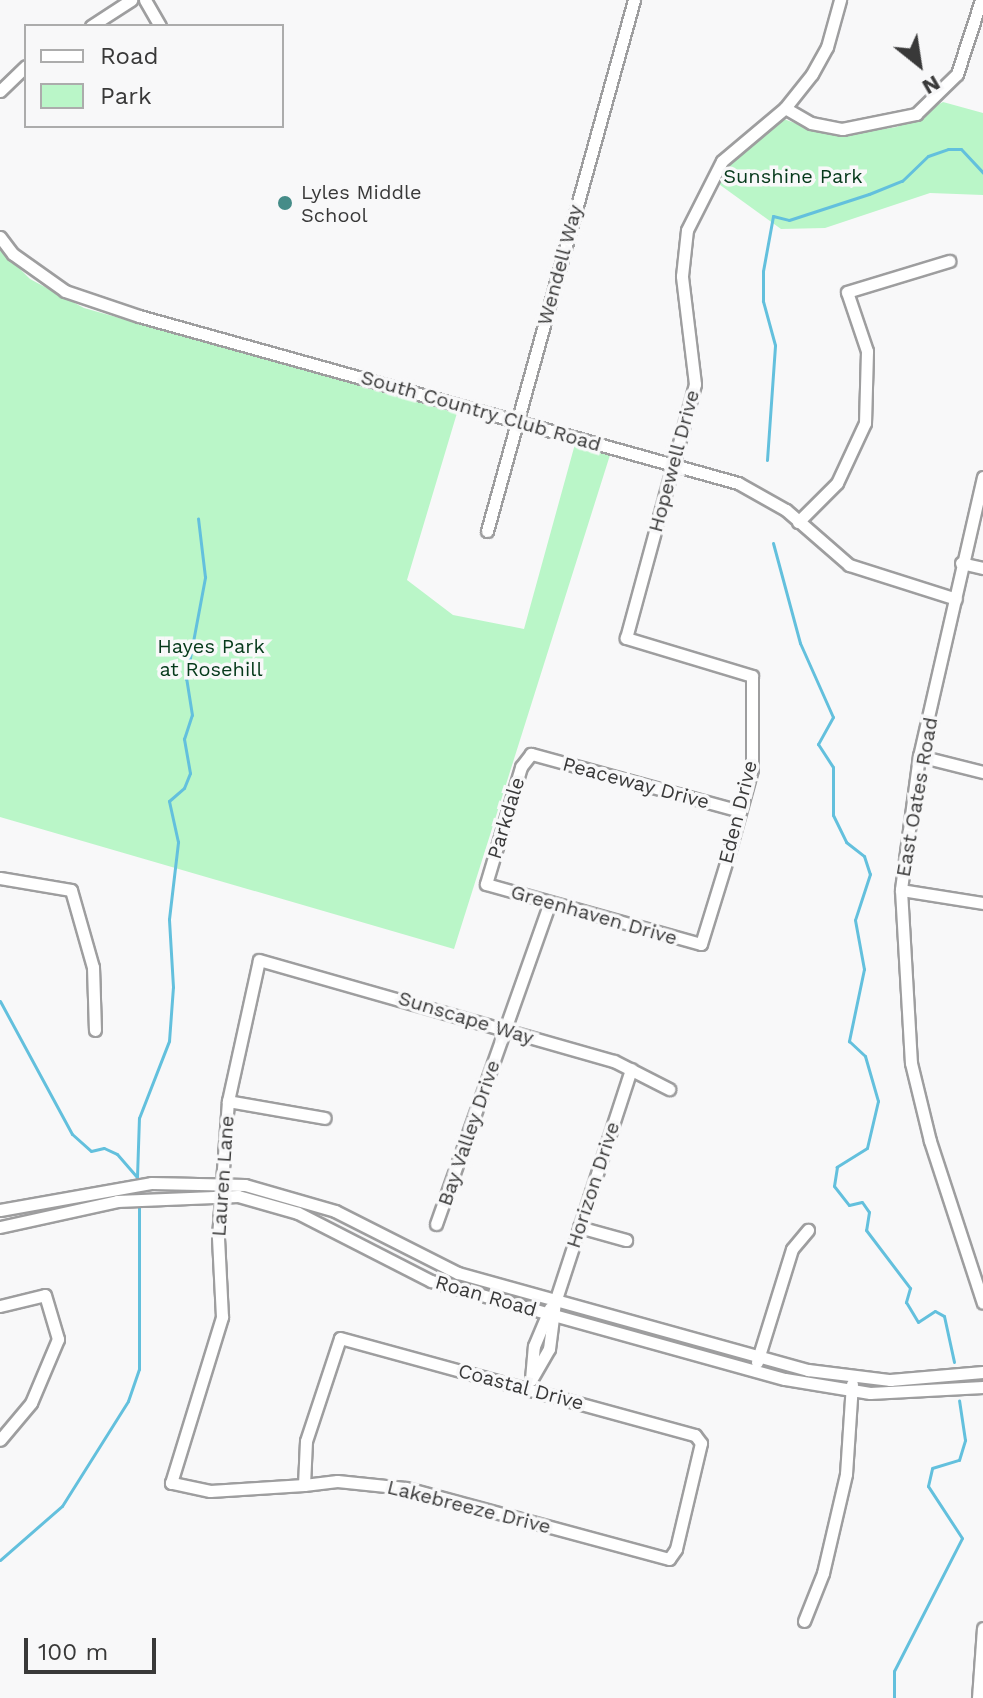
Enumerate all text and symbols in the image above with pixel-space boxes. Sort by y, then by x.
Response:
legend [24,24,284,128]
north arrow [879,24,959,104]
text: Road [100,42,159,70]
text: N [918,70,945,100]
text: Park [100,82,152,110]
park label: Sunshine Park [723,164,863,188]
place label: Lyles Middle School [301,180,422,227]
marker: Lyles Middle School [276,194,294,212]
street label: Wendell Way [532,201,588,329]
street label: South Country Club Road [358,365,604,457]
street label: Hopewell Drive [643,387,705,535]
park label: Hayes Park at Rosehill [157,635,265,682]
street label: East Oates Road [891,715,943,879]
street label: Peaceway Drive [560,752,712,814]
street label: Eden Drive [714,758,762,866]
street label: Parkdale [482,774,530,862]
street label: Greenhaven Drive [508,880,680,950]
street label: Sunscape Way [395,986,537,1050]
street label: Bay Valley Drive [433,1056,505,1210]
street label: Lauren Lane [207,1115,239,1237]
street label: Horizon Drive [561,1119,625,1251]
street label: Roan Road [433,1270,539,1322]
street label: Coastal Drive [455,1359,587,1415]
street label: Lakebreeze Drive [385,1475,553,1539]
scale bar [28,1622,160,1672]
text: 100 m [38,1638,108,1666]

